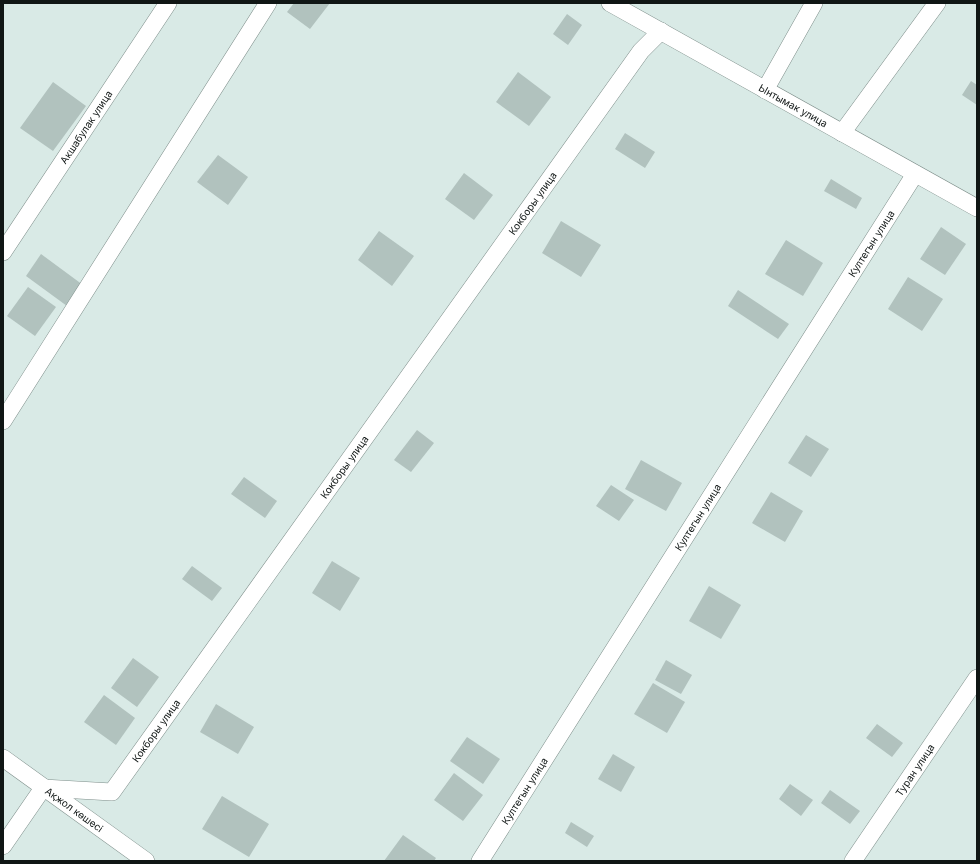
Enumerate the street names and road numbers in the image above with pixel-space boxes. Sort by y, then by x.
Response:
street label: Ынтымак улица [757,81,830,129]
street label: Акшабулак улица [57,88,114,166]
street label: Кокборы улица [506,169,559,237]
street label: Култегын улица [845,208,897,279]
street label: Кокборы улица [318,433,371,501]
street label: Култегын улица [672,482,723,553]
street label: Кокборы улица [129,697,182,764]
street label: Туран улица [893,742,937,798]
street label: Култегын улица [499,755,550,826]
street label: Ақжол көшесі [43,785,106,834]

